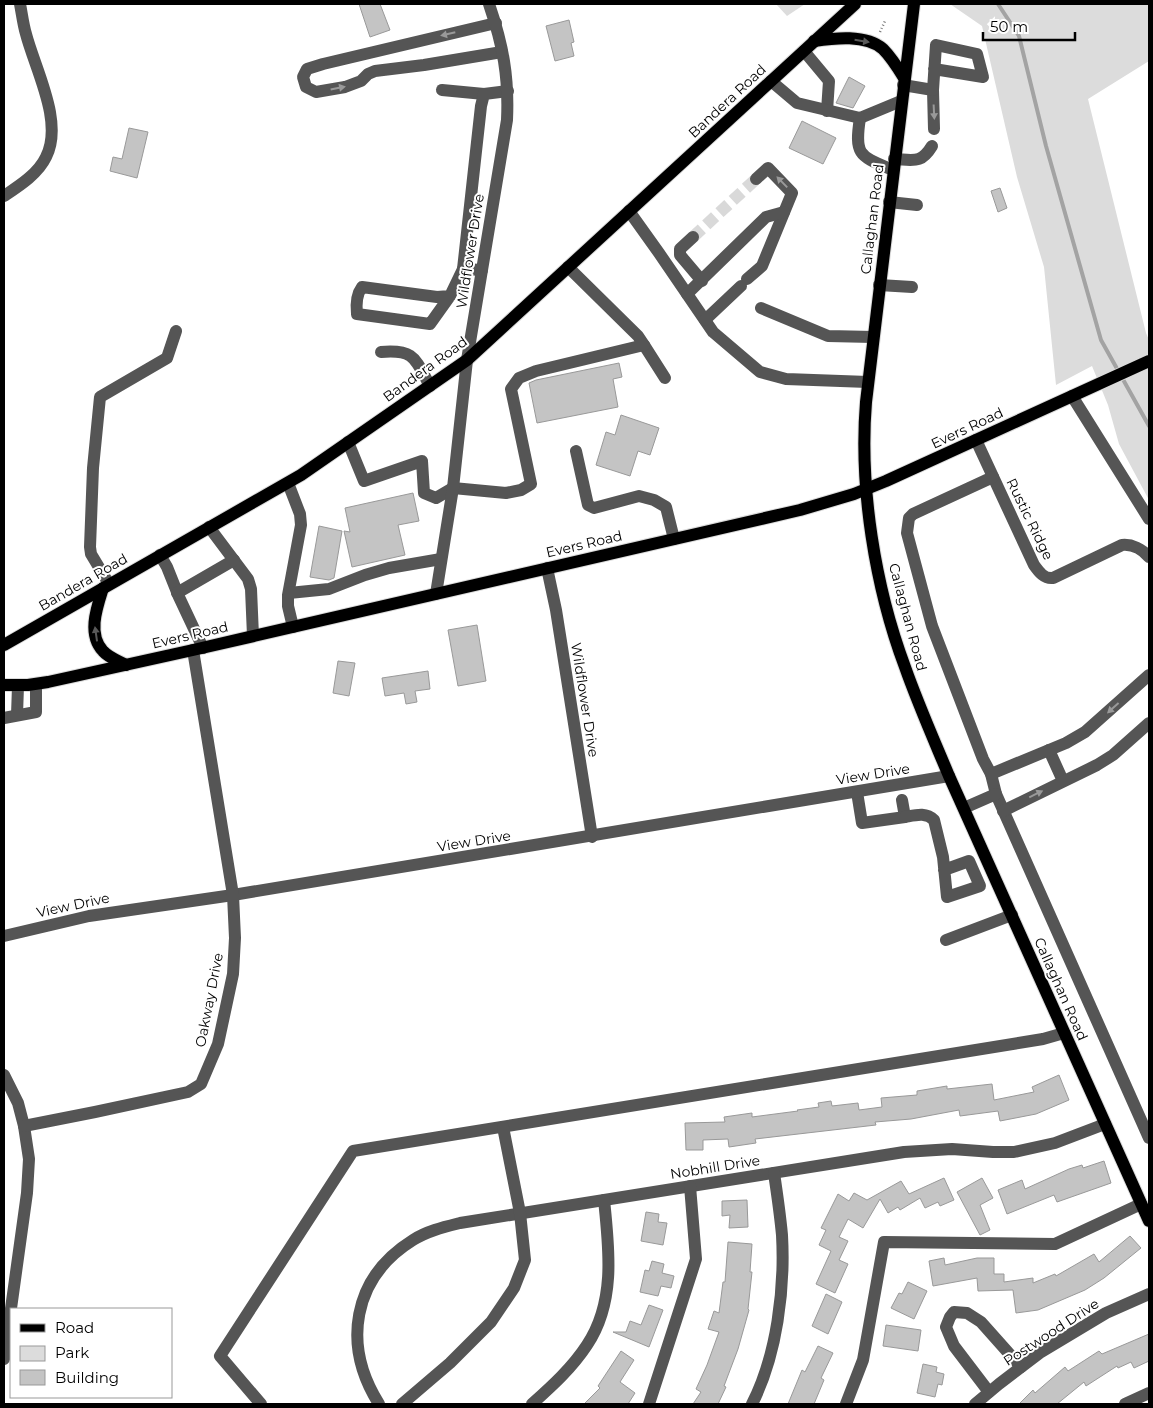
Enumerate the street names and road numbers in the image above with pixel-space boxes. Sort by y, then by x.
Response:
street label: Bandera Road [684,60,770,142]
street label: Callaghan Road [856,163,888,275]
street label: Wildflower Drive [452,192,488,310]
street label: Bandera Road [379,332,471,406]
street label: Evers Road [928,403,1006,453]
street label: Rustic Ridge [1002,475,1058,563]
street label: Evers Road [544,526,624,562]
street label: Bandera Road [35,549,131,615]
street label: Callaghan Road [885,561,931,673]
street label: Evers Road [150,617,230,653]
street label: Wildflower Drive [567,641,603,759]
street label: View Drive [835,759,911,789]
street label: View Drive [436,826,512,856]
street label: View Drive [35,888,111,922]
street label: Callaghan Road [1030,935,1092,1043]
street label: Oakway Drive [191,951,227,1049]
street label: Nobhill Drive [669,1151,761,1183]
street label: Postwood Drive [1000,1294,1102,1370]

